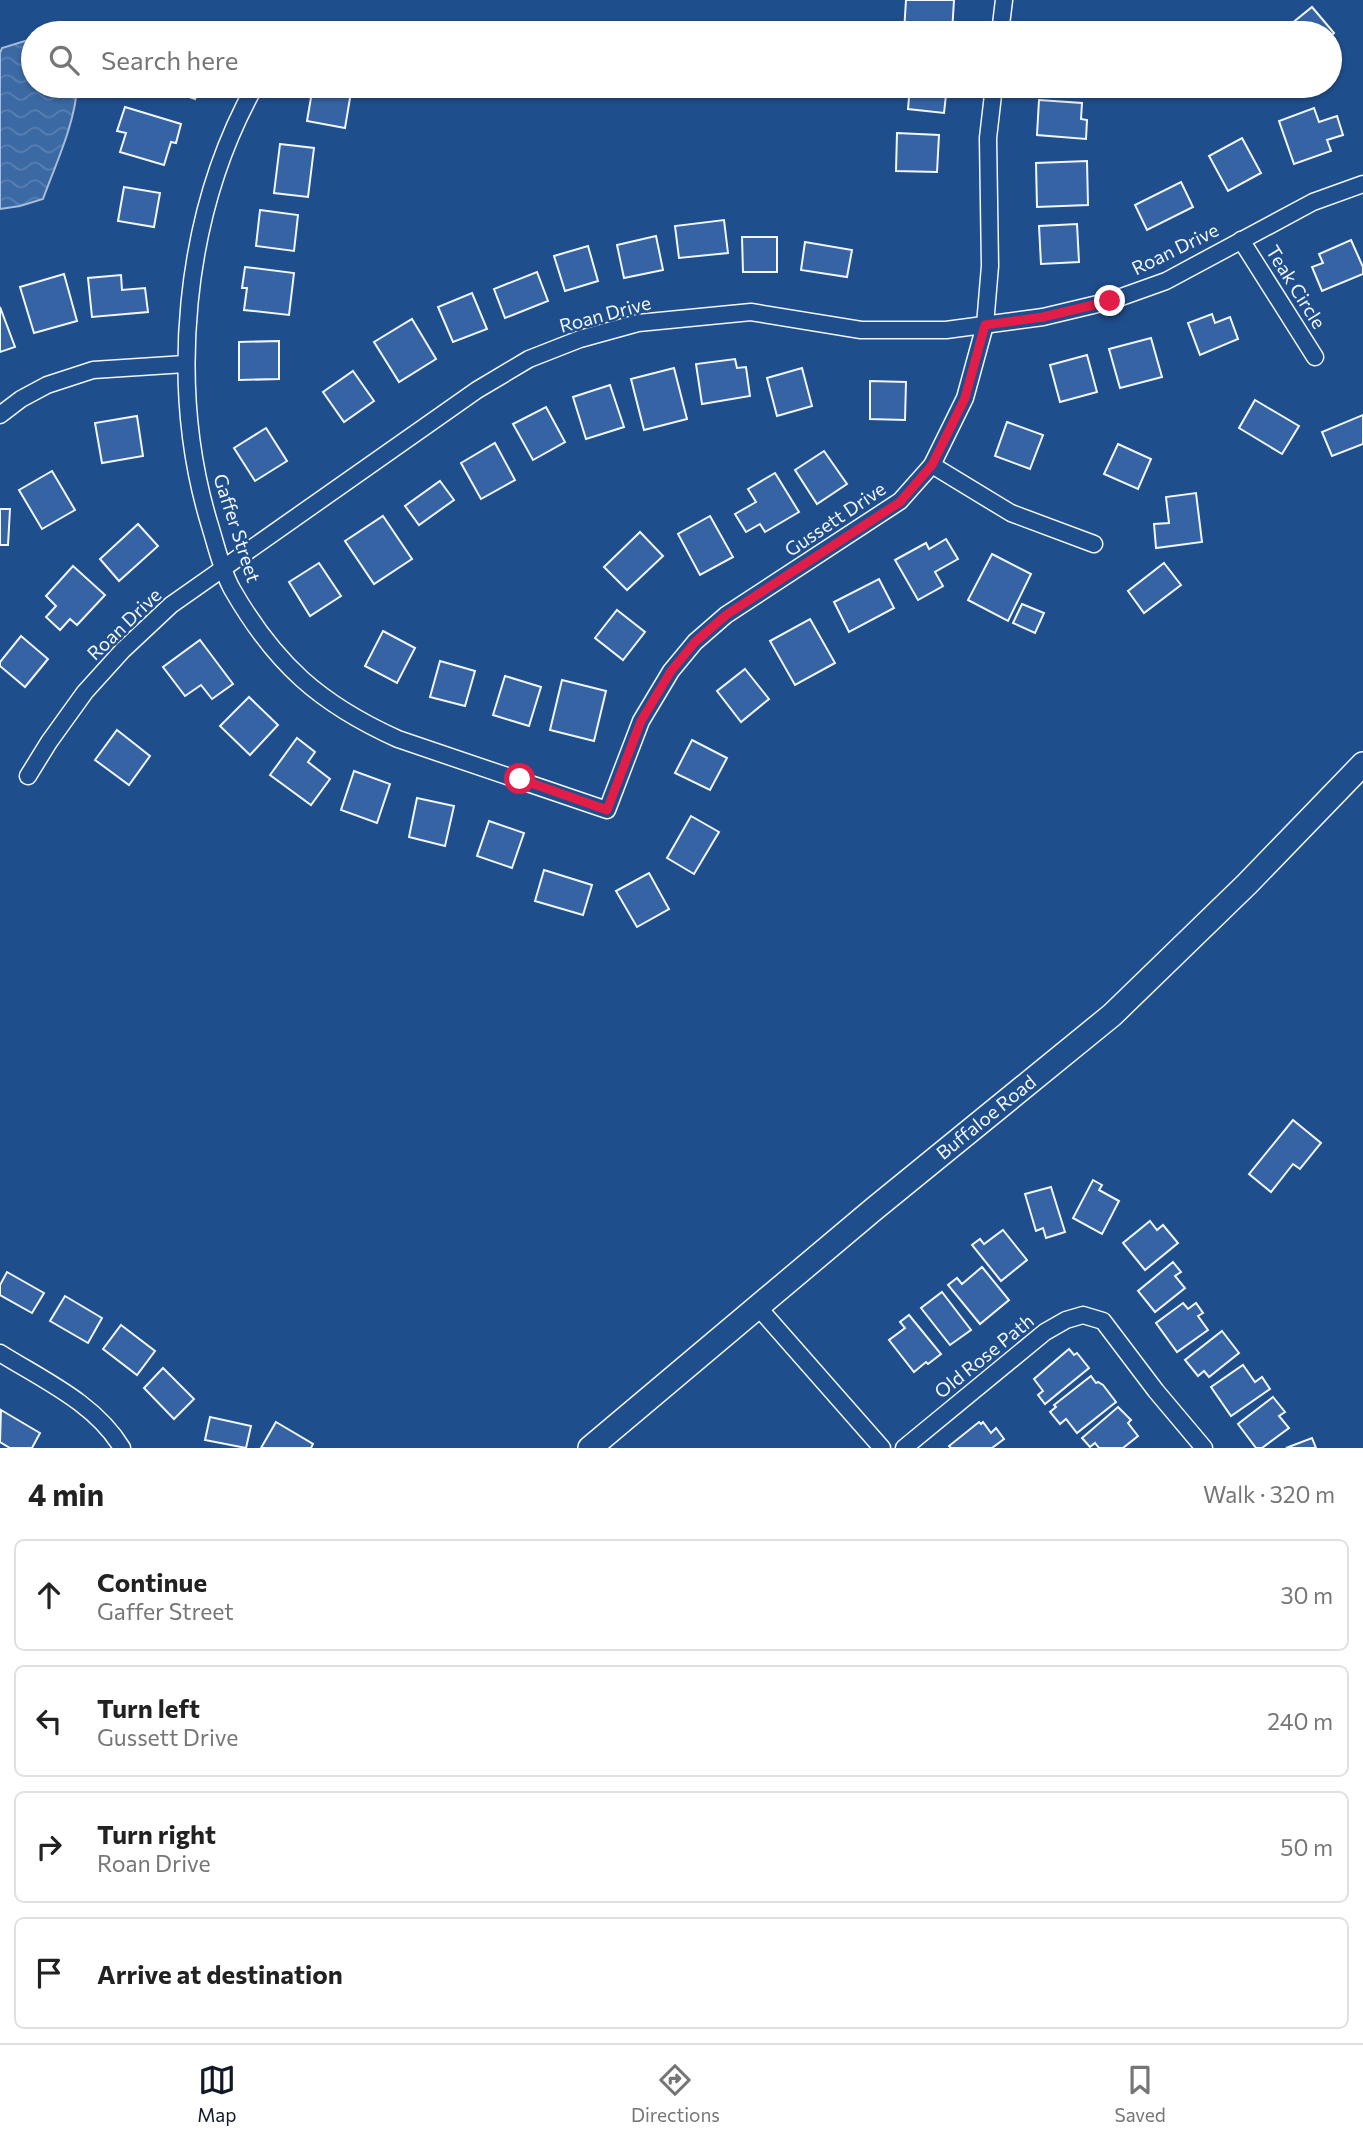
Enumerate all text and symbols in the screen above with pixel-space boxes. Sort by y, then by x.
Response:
search box [21,21,1342,98]
icon: search [45,41,83,79]
text: Search here [101,44,239,75]
street label: Roan Drive [1128,218,1222,279]
street label: Teak Circle [1262,241,1331,333]
route end [1094,285,1125,316]
street label: Roan Drive [557,290,653,337]
street label: Gaffer Street [209,471,266,585]
street label: Gussett Drive [780,476,890,561]
street label: Roan Drive [82,583,165,665]
route start [504,763,535,794]
street label: Buffaloe Road [931,1069,1040,1164]
street label: Old Rose Path [929,1309,1038,1403]
text: 4 min [28,1475,104,1512]
text: Walk · 320 m [1203,1480,1335,1508]
text: Continue [97,1566,207,1597]
icon: ahead [30,1576,68,1614]
text: 30 m [1280,1581,1333,1609]
text: Gaffer Street [97,1597,234,1625]
text: Turn left [97,1692,200,1723]
icon: left [30,1702,68,1740]
text: 240 m [1267,1707,1333,1735]
text: Gussett Drive [97,1723,238,1751]
text: Turn right [97,1818,216,1849]
icon: right [30,1828,68,1866]
text: 50 m [1280,1833,1333,1861]
text: Roan Drive [97,1849,211,1877]
icon: arrive [30,1954,68,1992]
text: Arrive at destination [97,1958,343,1989]
tab: Map [197,2061,236,2126]
tab: Directions [631,2061,720,2126]
tab: Saved [1114,2061,1166,2126]

